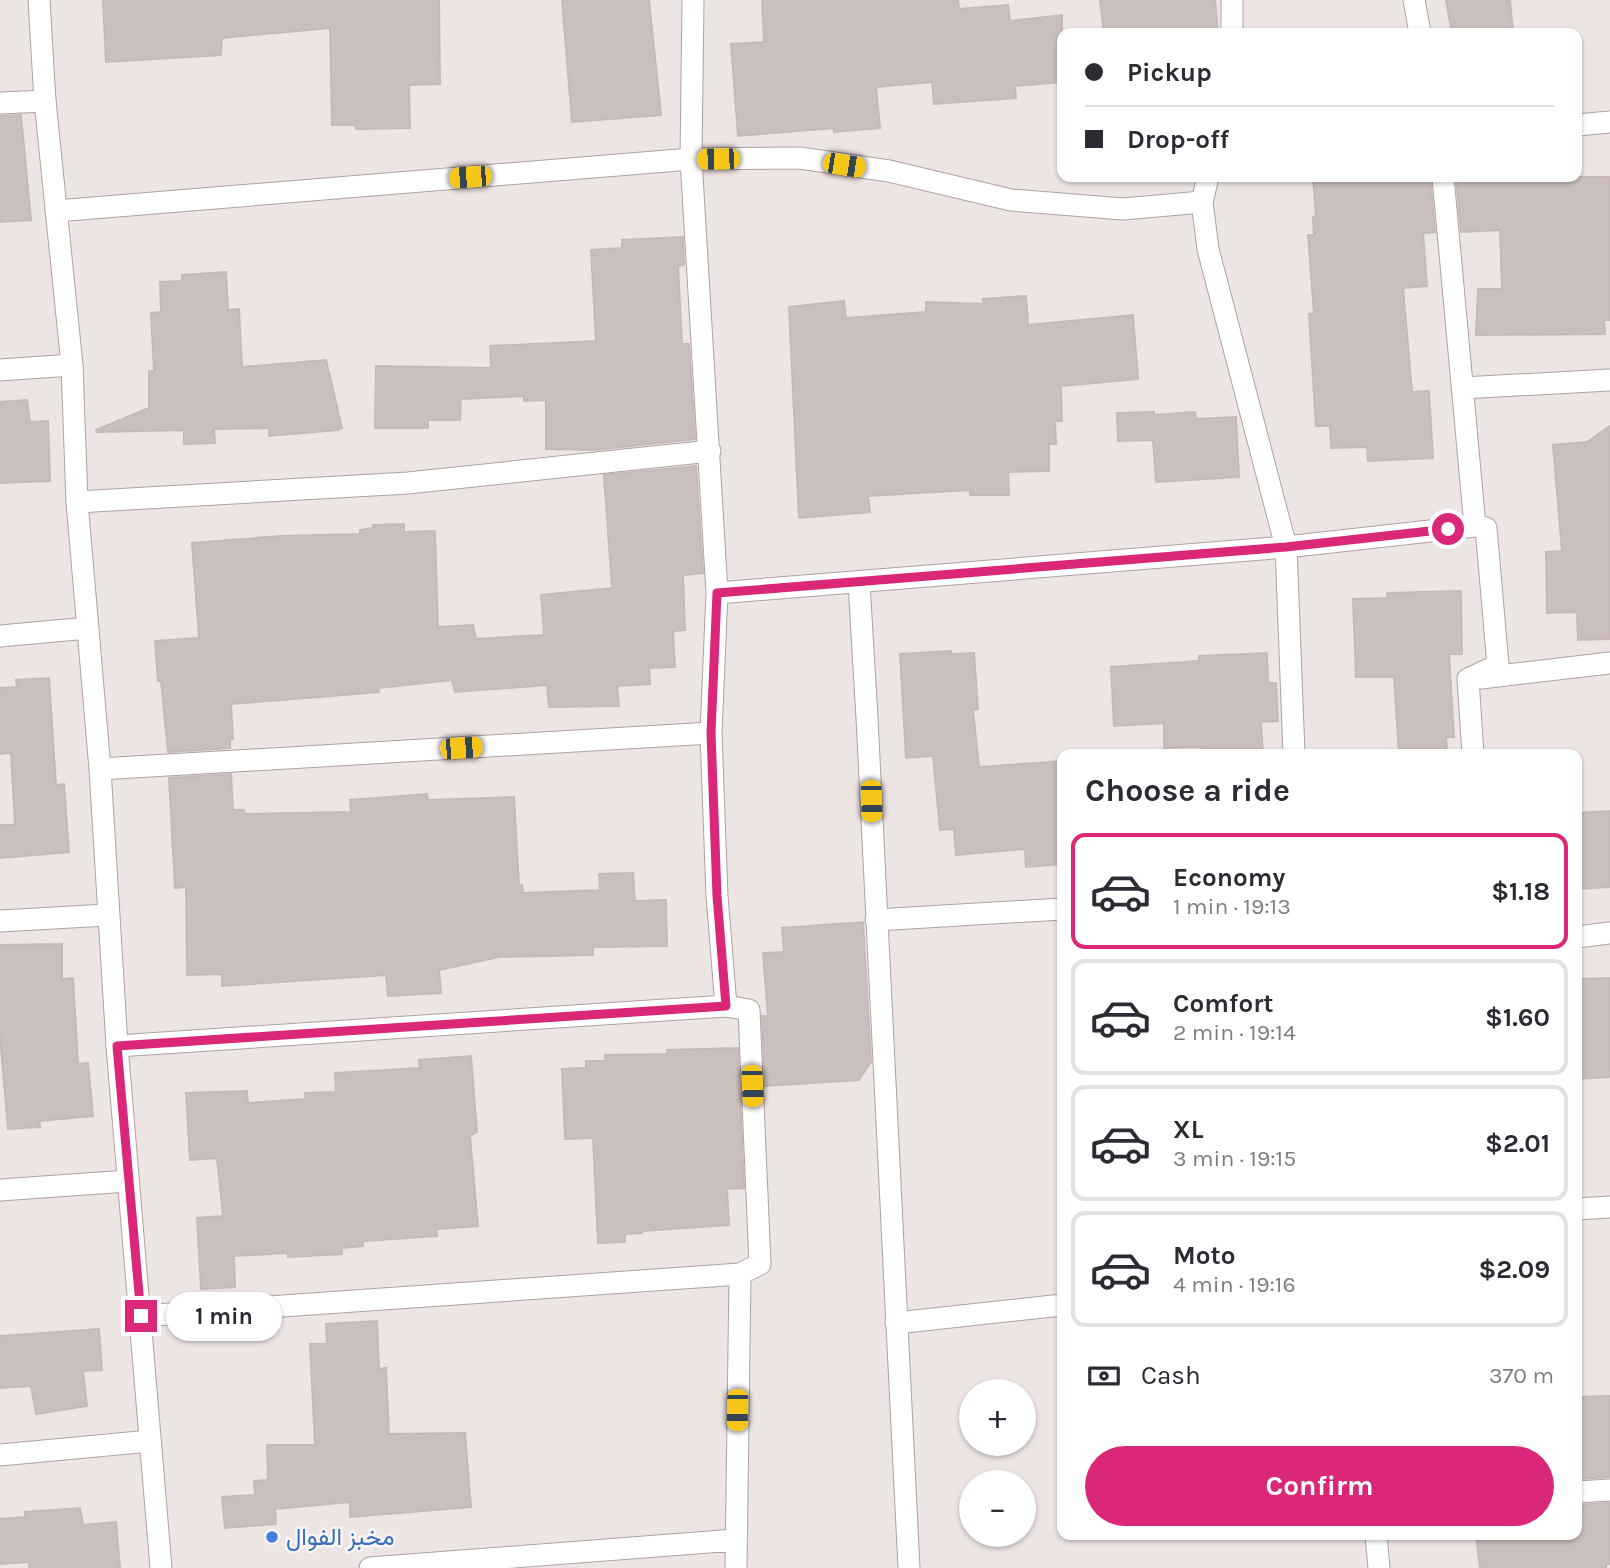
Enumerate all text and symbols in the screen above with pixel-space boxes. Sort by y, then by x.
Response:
text: Pickup [1127,57,1212,88]
text: Drop-off [1127,124,1229,155]
car [697,148,740,170]
car [822,151,867,179]
car [449,165,492,189]
route start [1432,513,1464,545]
car [440,736,483,760]
text: Choose a ride [1085,772,1290,809]
car [860,780,883,822]
icon: car [1089,860,1152,923]
text: Economy [1173,862,1285,893]
text: $1.18 [1491,876,1550,907]
text: 1 min · 19:13 [1173,893,1291,920]
icon: car [1089,986,1152,1049]
text: Comfort [1173,988,1274,1019]
text: $1.60 [1485,1002,1550,1033]
text: 2 min · 19:14 [1173,1019,1296,1046]
car [741,1065,764,1107]
icon: car [1089,1112,1152,1175]
text: XL [1173,1114,1204,1145]
text: $2.01 [1485,1128,1550,1159]
text: 3 min · 19:15 [1173,1145,1296,1172]
icon: car [1089,1238,1152,1301]
text: Moto [1173,1240,1235,1271]
text: $2.09 [1478,1254,1550,1285]
text: 4 min · 19:16 [1173,1271,1296,1298]
callout: 1 min [166,1292,281,1340]
route end [125,1300,157,1332]
text: 1 min [195,1303,253,1330]
icon: cash [1085,1357,1123,1395]
text: Cash [1141,1360,1201,1391]
text: 370 m [1489,1362,1554,1389]
map controls [959,1379,1036,1547]
button: + [959,1379,1036,1456]
car [727,1389,748,1431]
button: Confirm [1085,1446,1554,1526]
button: − [959,1470,1036,1547]
place label: مخبز الفوال [286,1523,394,1552]
marker: مخبز الفوال [264,1529,280,1545]

